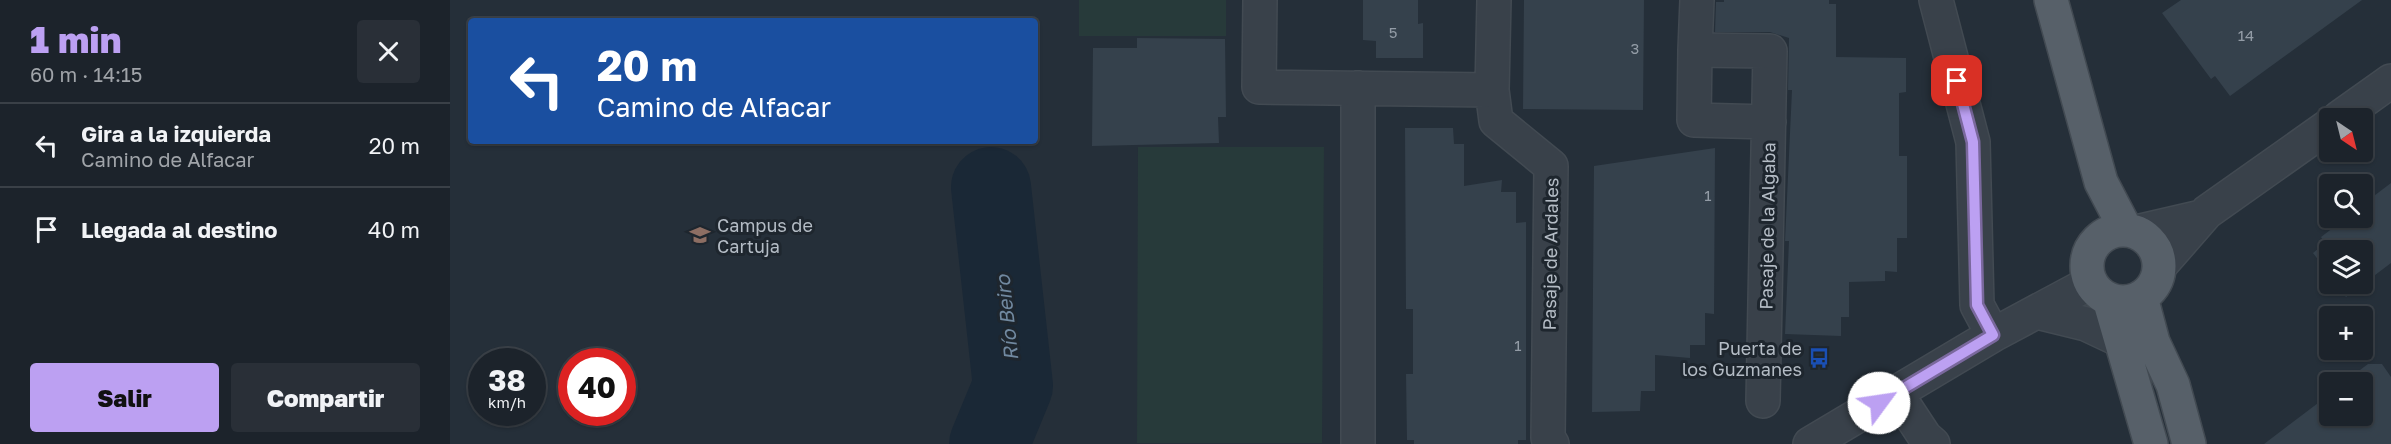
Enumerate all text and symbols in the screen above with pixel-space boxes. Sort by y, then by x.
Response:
text: 1 min [30,18,121,61]
button: close [357,20,420,83]
house number: 5 [1389,23,1397,41]
house number: 14 [2238,26,2254,44]
house number: 3 [1631,39,1639,57]
text: 20 m [597,40,697,90]
icon: left [498,42,576,120]
pin [1931,55,1982,106]
text: 60 m · 14:15 [30,62,142,86]
icon: arrive [1940,64,1973,97]
text: Camino de Alfacar [597,91,831,123]
north arrow [2319,108,2373,162]
map controls [2319,108,2373,426]
text: Gira a la izquierda [81,120,271,147]
icon: left [30,129,63,162]
text: 20 m [369,132,420,159]
street label: Pasaje de la Algaba [1755,142,1779,310]
text: Camino de Alfacar [81,147,254,171]
button: search [2319,174,2373,228]
street label: Pasaje de Ardales [1538,177,1562,331]
house number: 1 [1704,186,1712,204]
icon: arrive [30,213,63,246]
place label: Campus de Cartuja [717,214,813,257]
text: Llegada al destino [81,216,278,243]
text: 40 m [368,216,420,243]
school or university icon: Campus de Cartuja [688,223,712,247]
button: layers [2319,240,2373,294]
water label: Río Beiro [989,273,1022,362]
button: + [2319,306,2373,360]
house number: 1 [1514,336,1522,354]
place label: Puerta de los Guzmanes [1682,337,1802,380]
bus stop icon: Puerta de los Guzmanes [1807,346,1831,370]
speed limit sign: 40 [558,348,636,426]
text: 38 [488,362,526,398]
button: Salir [30,363,219,432]
button: Compartir [231,363,420,432]
position arrow [1847,371,1911,435]
button: − [2319,372,2373,426]
text: km/h [488,393,526,411]

